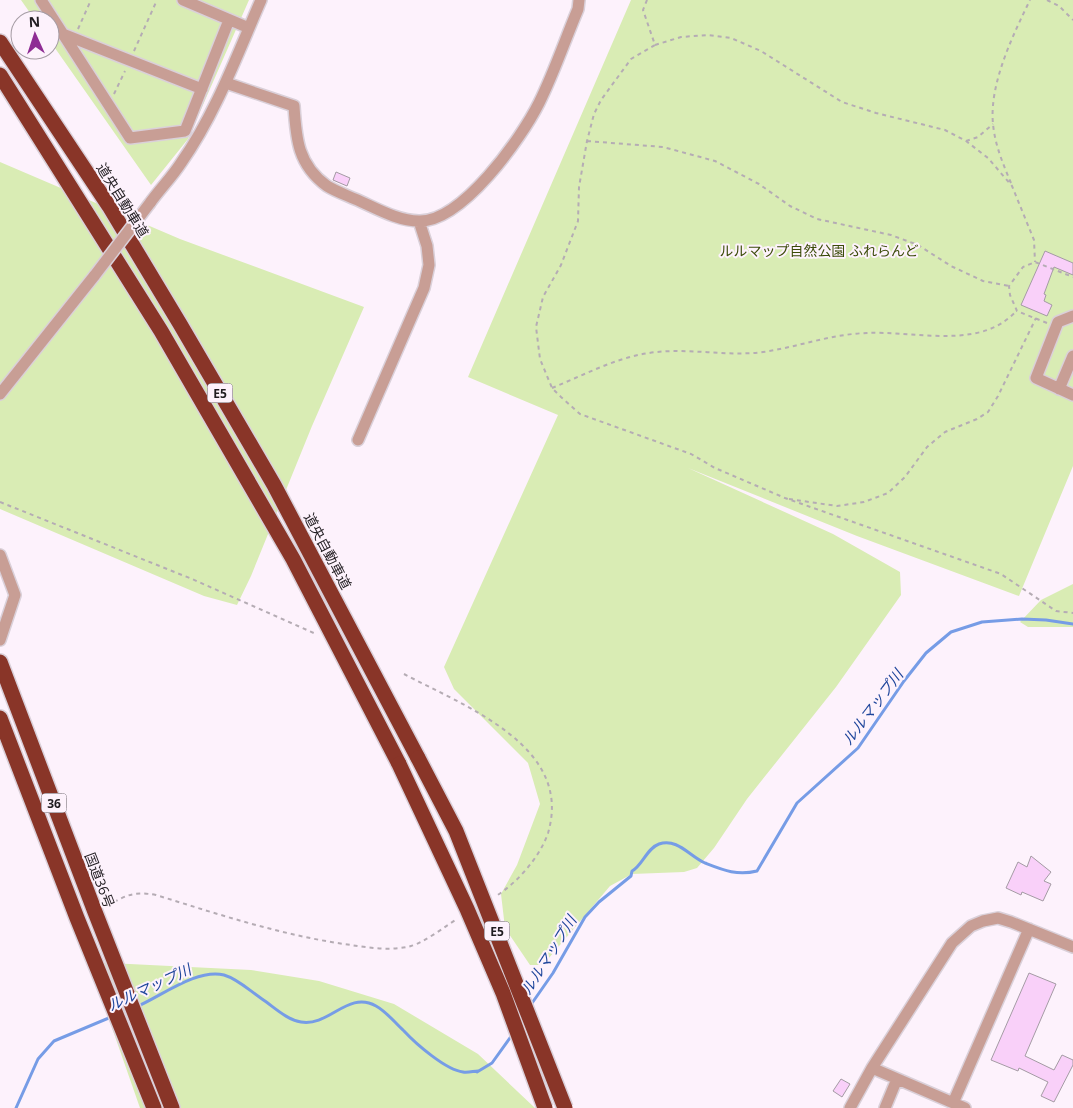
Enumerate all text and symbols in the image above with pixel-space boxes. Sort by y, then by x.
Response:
north arrow [10,10,60,60]
text: N [28,12,40,31]
street label: 道央自動車道 [93,159,153,241]
park label: ルルマップ自然公園 ふれらんど [719,241,919,260]
road number: E5 [208,383,232,402]
street label: 道央自動車道 [300,509,356,593]
water label: ルルマップ川 [837,663,908,749]
road number: 36 [42,794,66,812]
street label: 国道36号 [81,850,119,910]
water label: ルルマップ川 [516,910,581,998]
road number: E5 [484,921,510,940]
water label: ルルマップ川 [104,958,196,1015]

